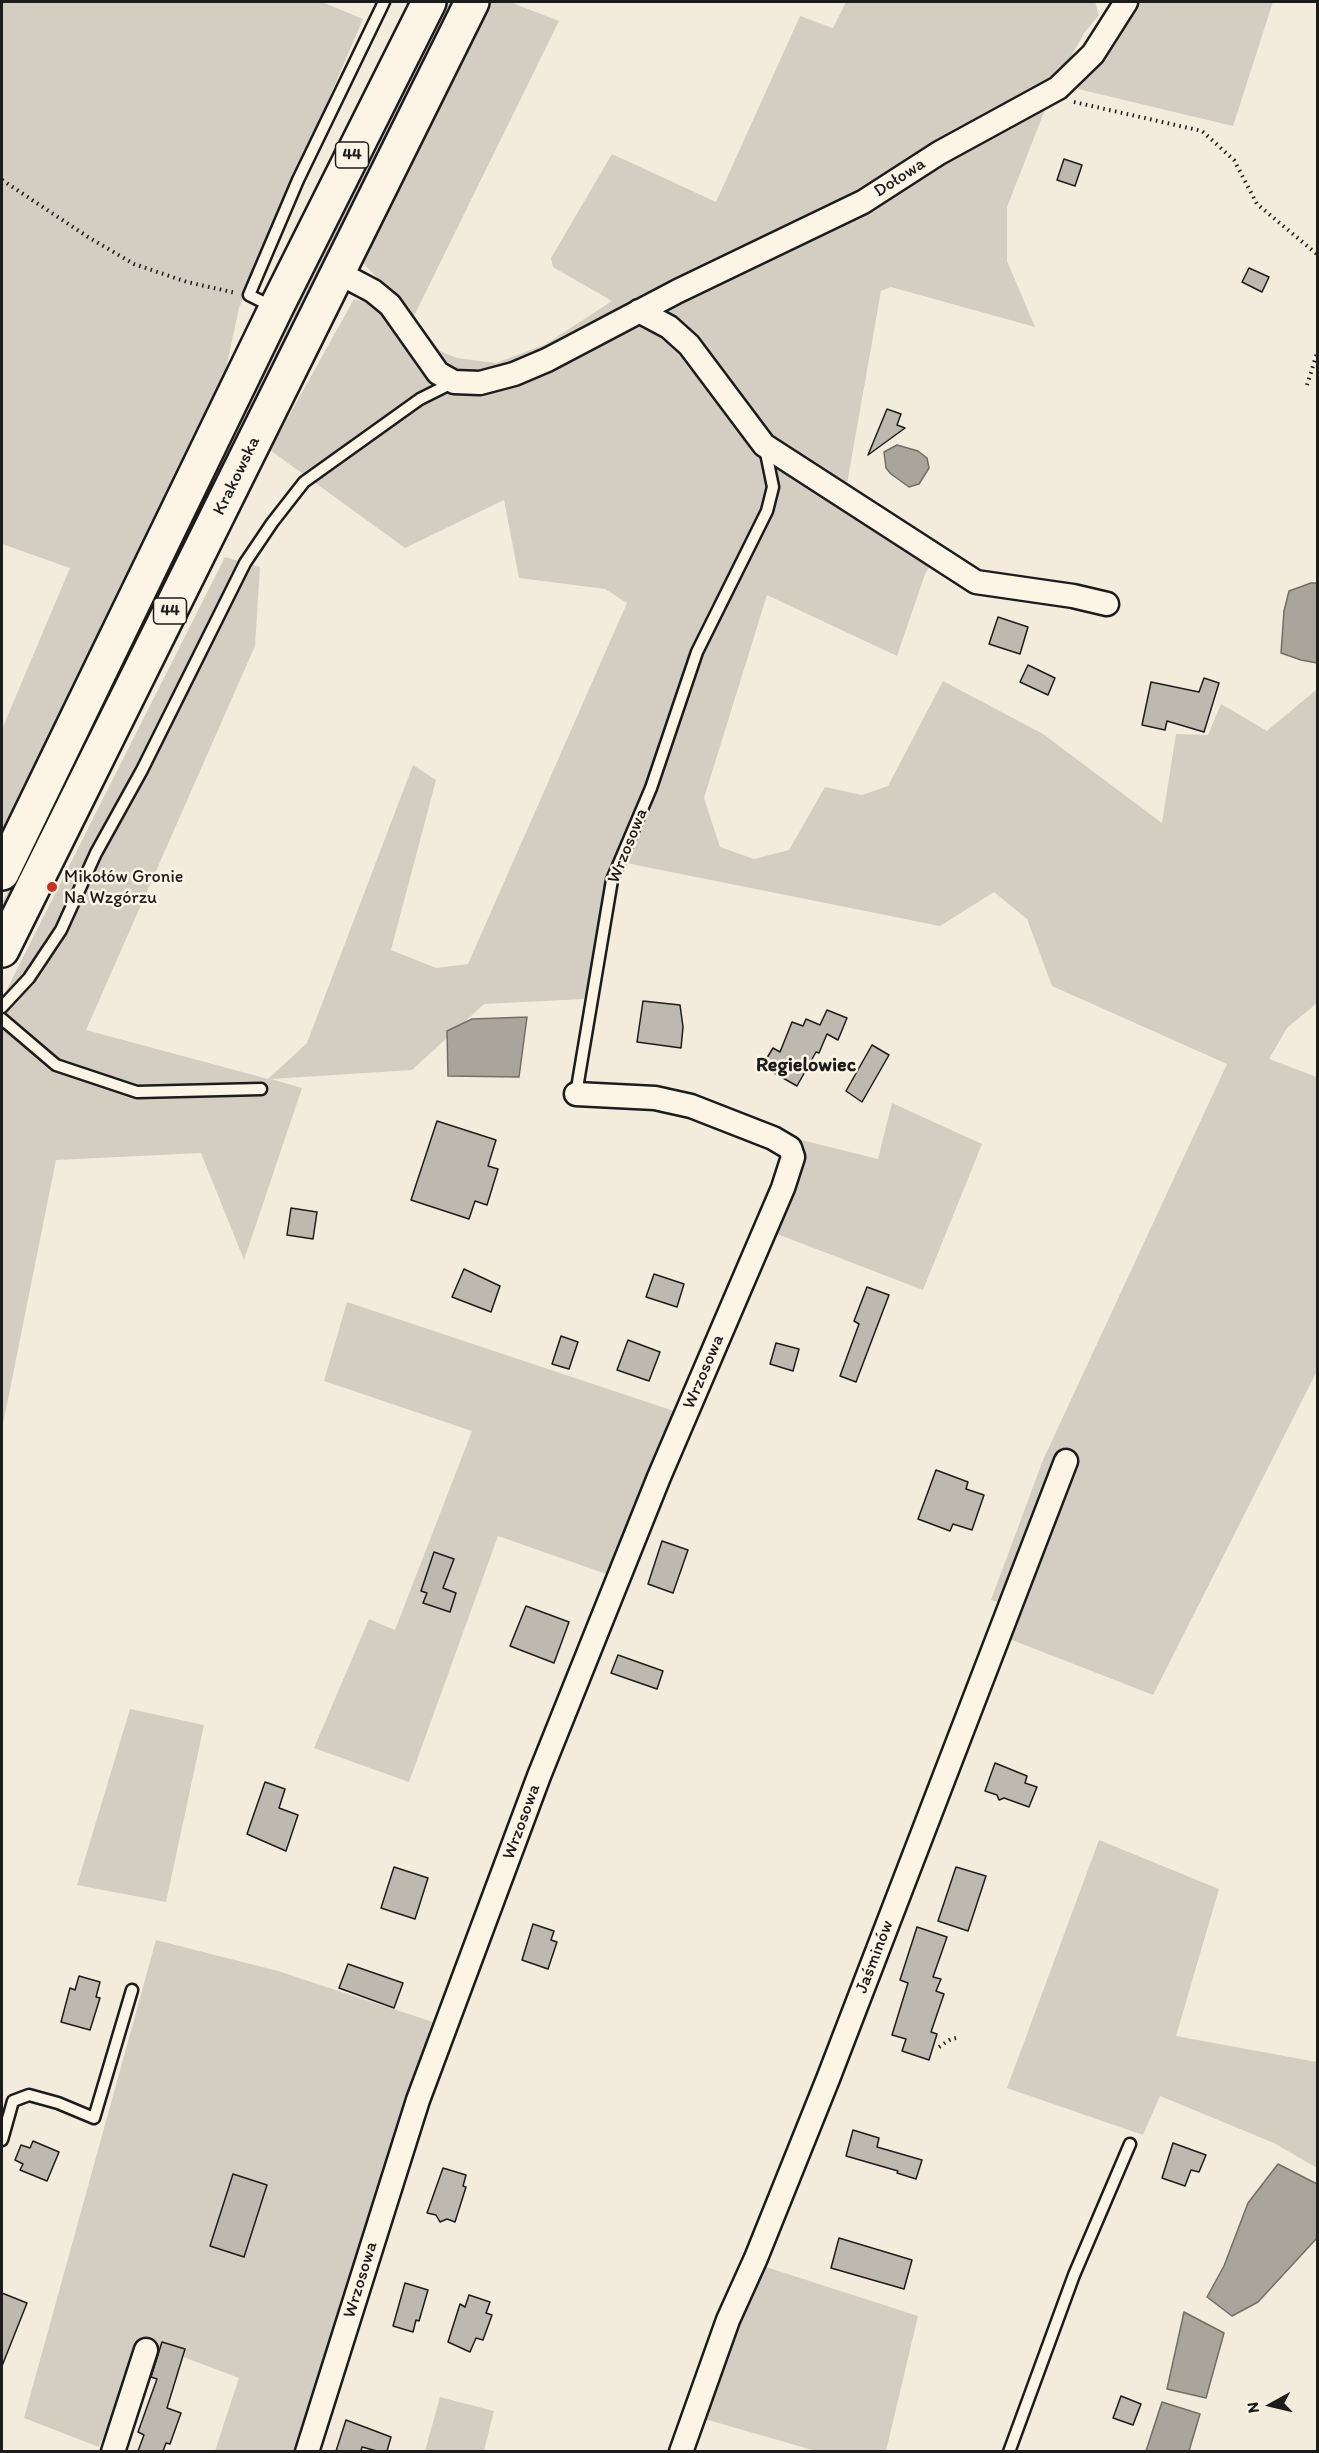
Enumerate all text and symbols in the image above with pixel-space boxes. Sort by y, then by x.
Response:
road number: 44 [336,142,368,168]
street label: Dołowa [870,153,930,203]
street label: Krakowska [209,433,265,519]
road number: 44 [154,598,186,624]
street label: Wrzosowa [603,805,653,887]
place label: Mikołów Gronie Na Wzgórzu [64,866,184,908]
marker: Mikołów Gronie Na Wzgórzu [45,880,59,894]
district label: Regielowiec [756,1054,856,1078]
street label: Wrzosowa [679,1332,729,1412]
street label: Wrzosowa [498,1781,546,1863]
street label: Jaśminów [851,1917,899,1997]
street label: Wrzosowa [339,2239,383,2321]
north arrow [1241,2375,1301,2435]
text: N [1243,2401,1263,2414]

